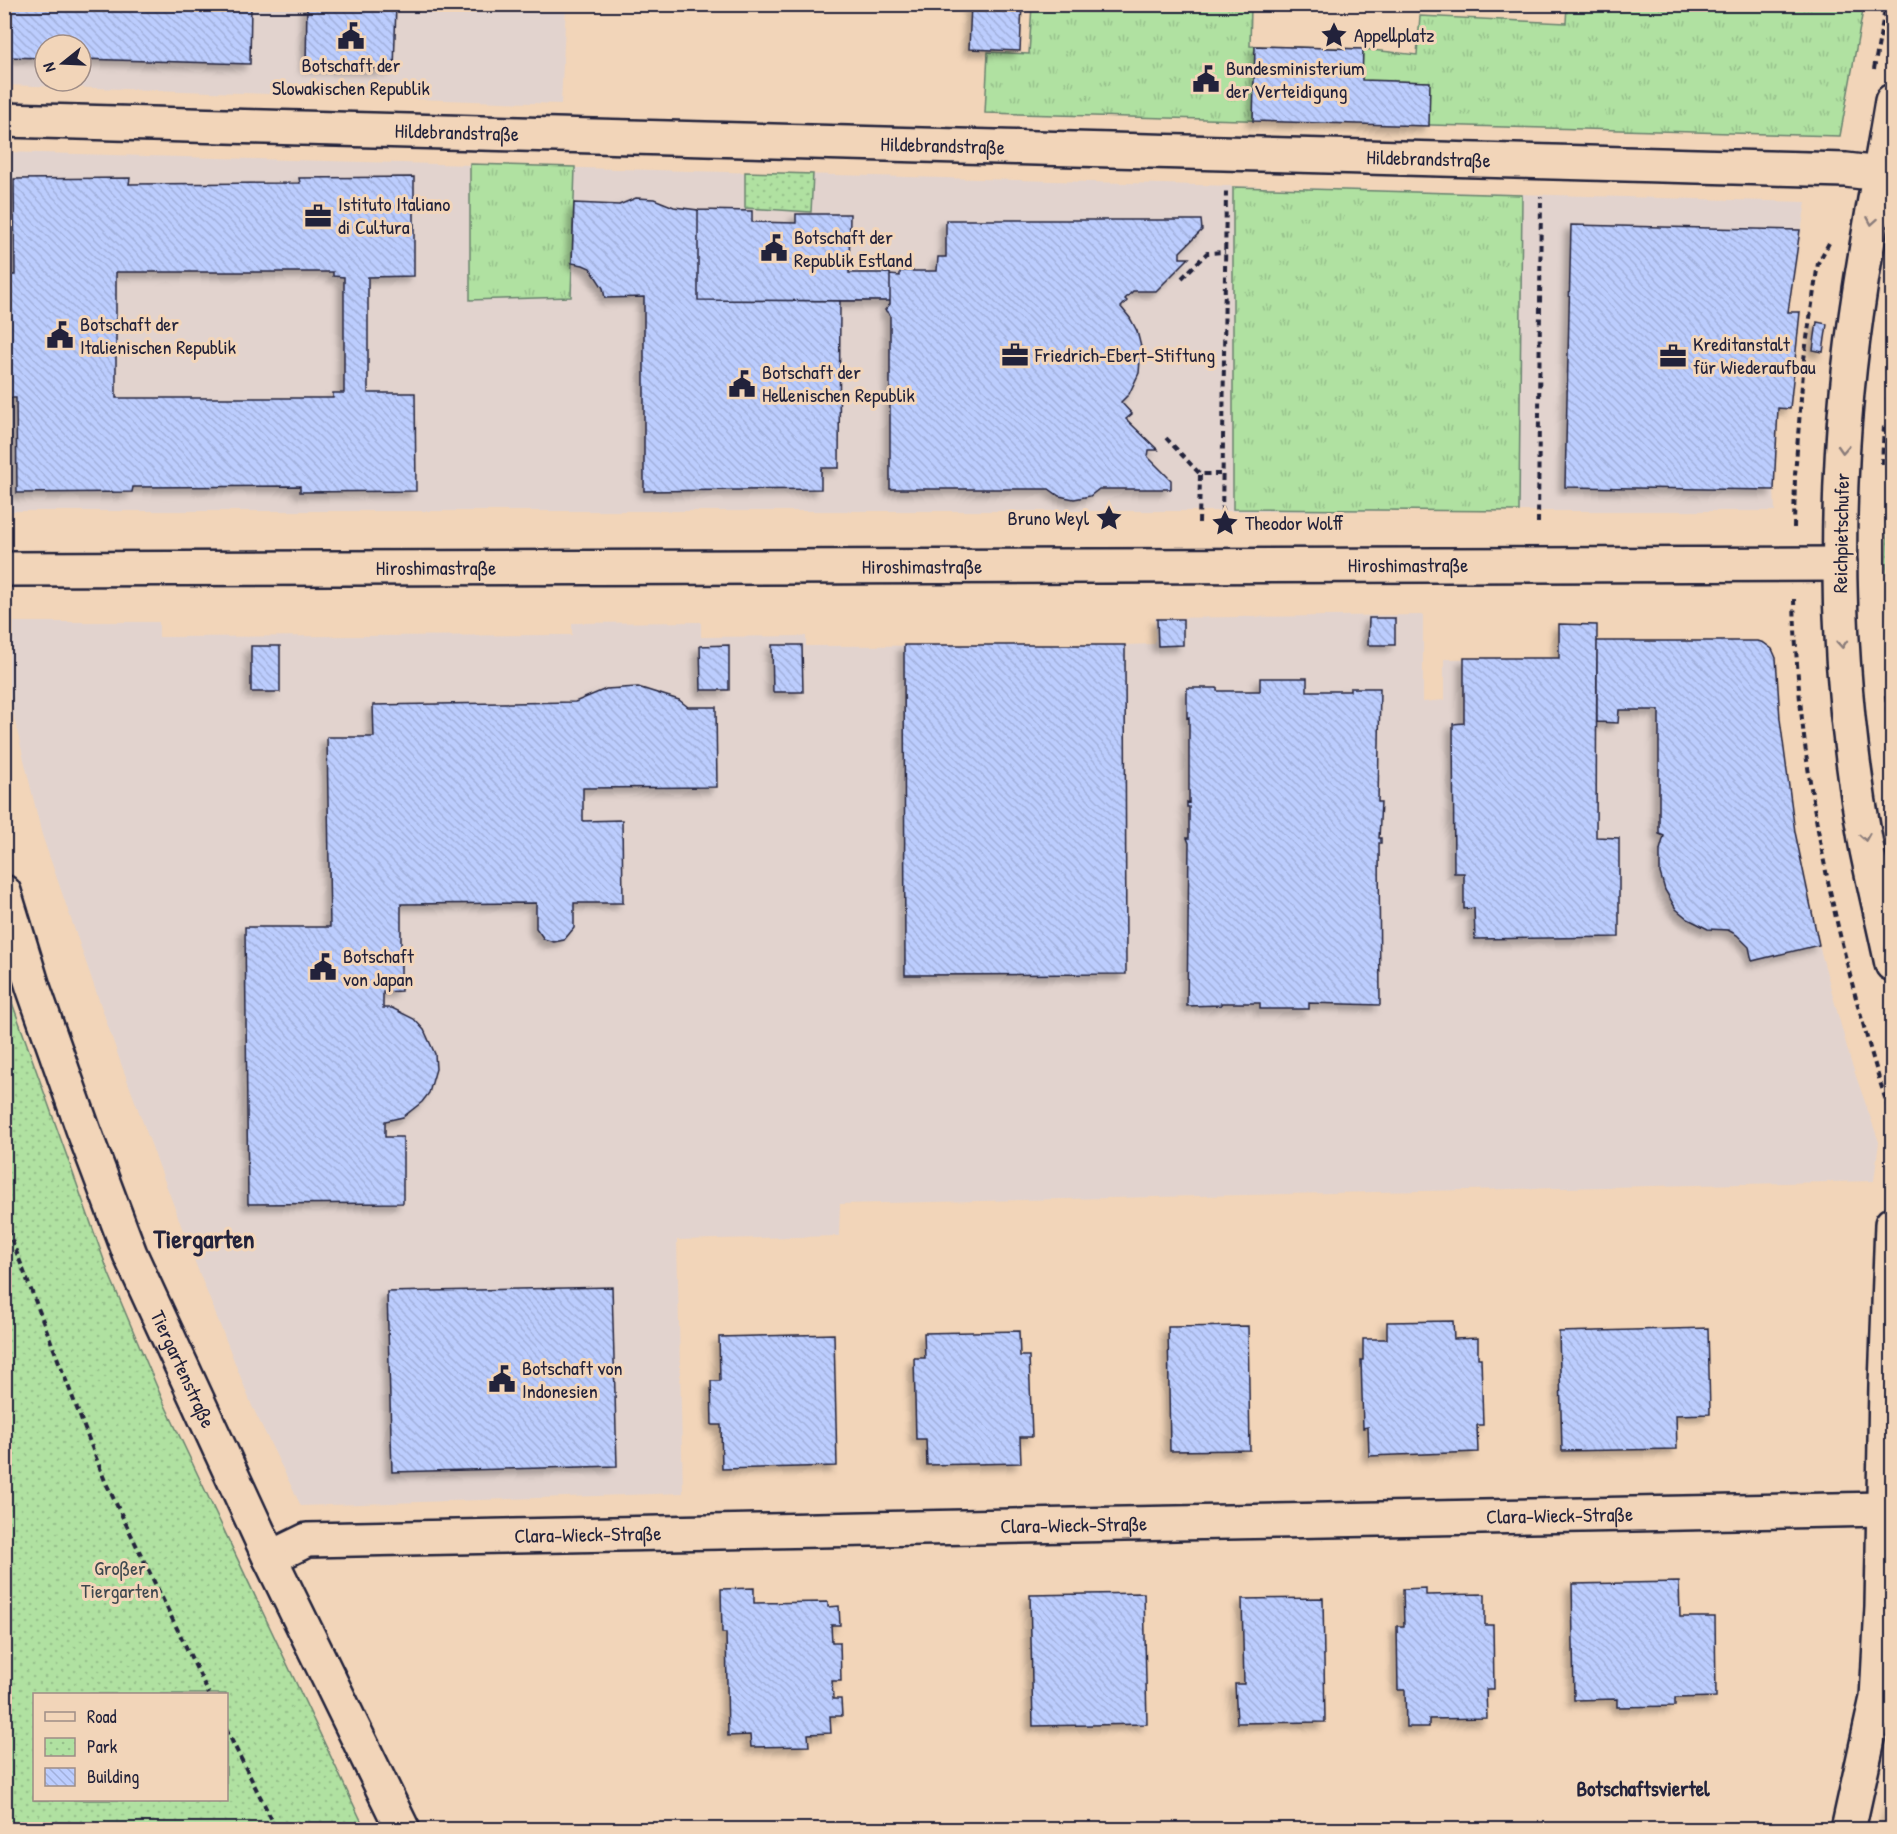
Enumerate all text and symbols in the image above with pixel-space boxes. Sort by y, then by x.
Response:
place icon: Appellplatz [1319,20,1349,50]
public building icon: Botschaft der Slowakischen Republik [336,21,366,51]
place label: Appellplatz [1354,21,1435,48]
north arrow [33,33,93,93]
place label: Botschaft der Slowakischen Republik [272,51,430,101]
place label: Bundesministerium der Verteidigung [1226,54,1365,104]
text: N [37,60,61,75]
public building icon: Bundesministerium der Verteidigung [1191,64,1221,94]
street label: Hildebrandstraße [394,117,519,147]
street label: Hildebrandstraße [880,130,1005,160]
street label: Hildebrandstraße [1366,143,1491,173]
place label: Istituto Italiano di Cultura [338,190,450,240]
office icon: Istituto Italiano di Cultura [303,201,333,231]
one-way arrow [1866,215,1879,225]
place label: Botschaft der Republik Estland [794,223,912,273]
public building icon: Botschaft der Republik Estland [759,233,789,263]
place label: Botschaft der Italienischen Republik [80,310,236,360]
public building icon: Botschaft der Italienischen Republik [45,320,75,350]
place label: Kreditanstalt für Wiederaufbau [1693,330,1816,380]
office icon: Friedrich-Ebert-Stiftung [1000,340,1030,370]
place label: Friedrich-Ebert-Stiftung [1034,341,1215,368]
office icon: Kreditanstalt für Wiederaufbau [1658,341,1688,371]
place label: Botschaft der Hellenischen Republik [762,358,915,408]
public building icon: Botschaft der Hellenischen Republik [727,369,757,399]
one-way arrow [1836,444,1849,453]
street label: Reichpietschufer [1826,472,1855,593]
place icon: Bruno Weyl [1094,503,1124,533]
place label: Bruno Weyl [1007,504,1090,531]
place icon: Theodor Wolff [1210,508,1240,538]
place label: Theodor Wolff [1245,509,1344,536]
street label: Hiroshimastraße [1348,551,1468,578]
street label: Hiroshimastraße [862,552,982,580]
street label: Hiroshimastraße [376,554,496,581]
one-way arrow [1836,639,1849,648]
one-way arrow [1859,833,1871,842]
place label: Botschaft von Japan [343,942,415,992]
public building icon: Botschaft von Japan [308,952,338,982]
district label: Tiergarten [152,1221,255,1257]
street label: Tiergartenstraße [145,1306,222,1432]
place label: Botschaft von Indonesien [522,1354,623,1404]
public building icon: Botschaft von Indonesien [487,1364,517,1394]
street label: Clara-Wieck-Straße [1486,1500,1633,1530]
street label: Clara-Wieck-Straße [1000,1509,1147,1539]
street label: Clara-Wieck-Straße [514,1519,662,1549]
park label: Großer Tiergarten [81,1554,159,1604]
legend [33,1693,228,1801]
text: Road [87,1704,117,1729]
text: Park [87,1734,118,1759]
text: Building [87,1764,139,1789]
district label: Botschaftsviertel [1576,1774,1710,1803]

